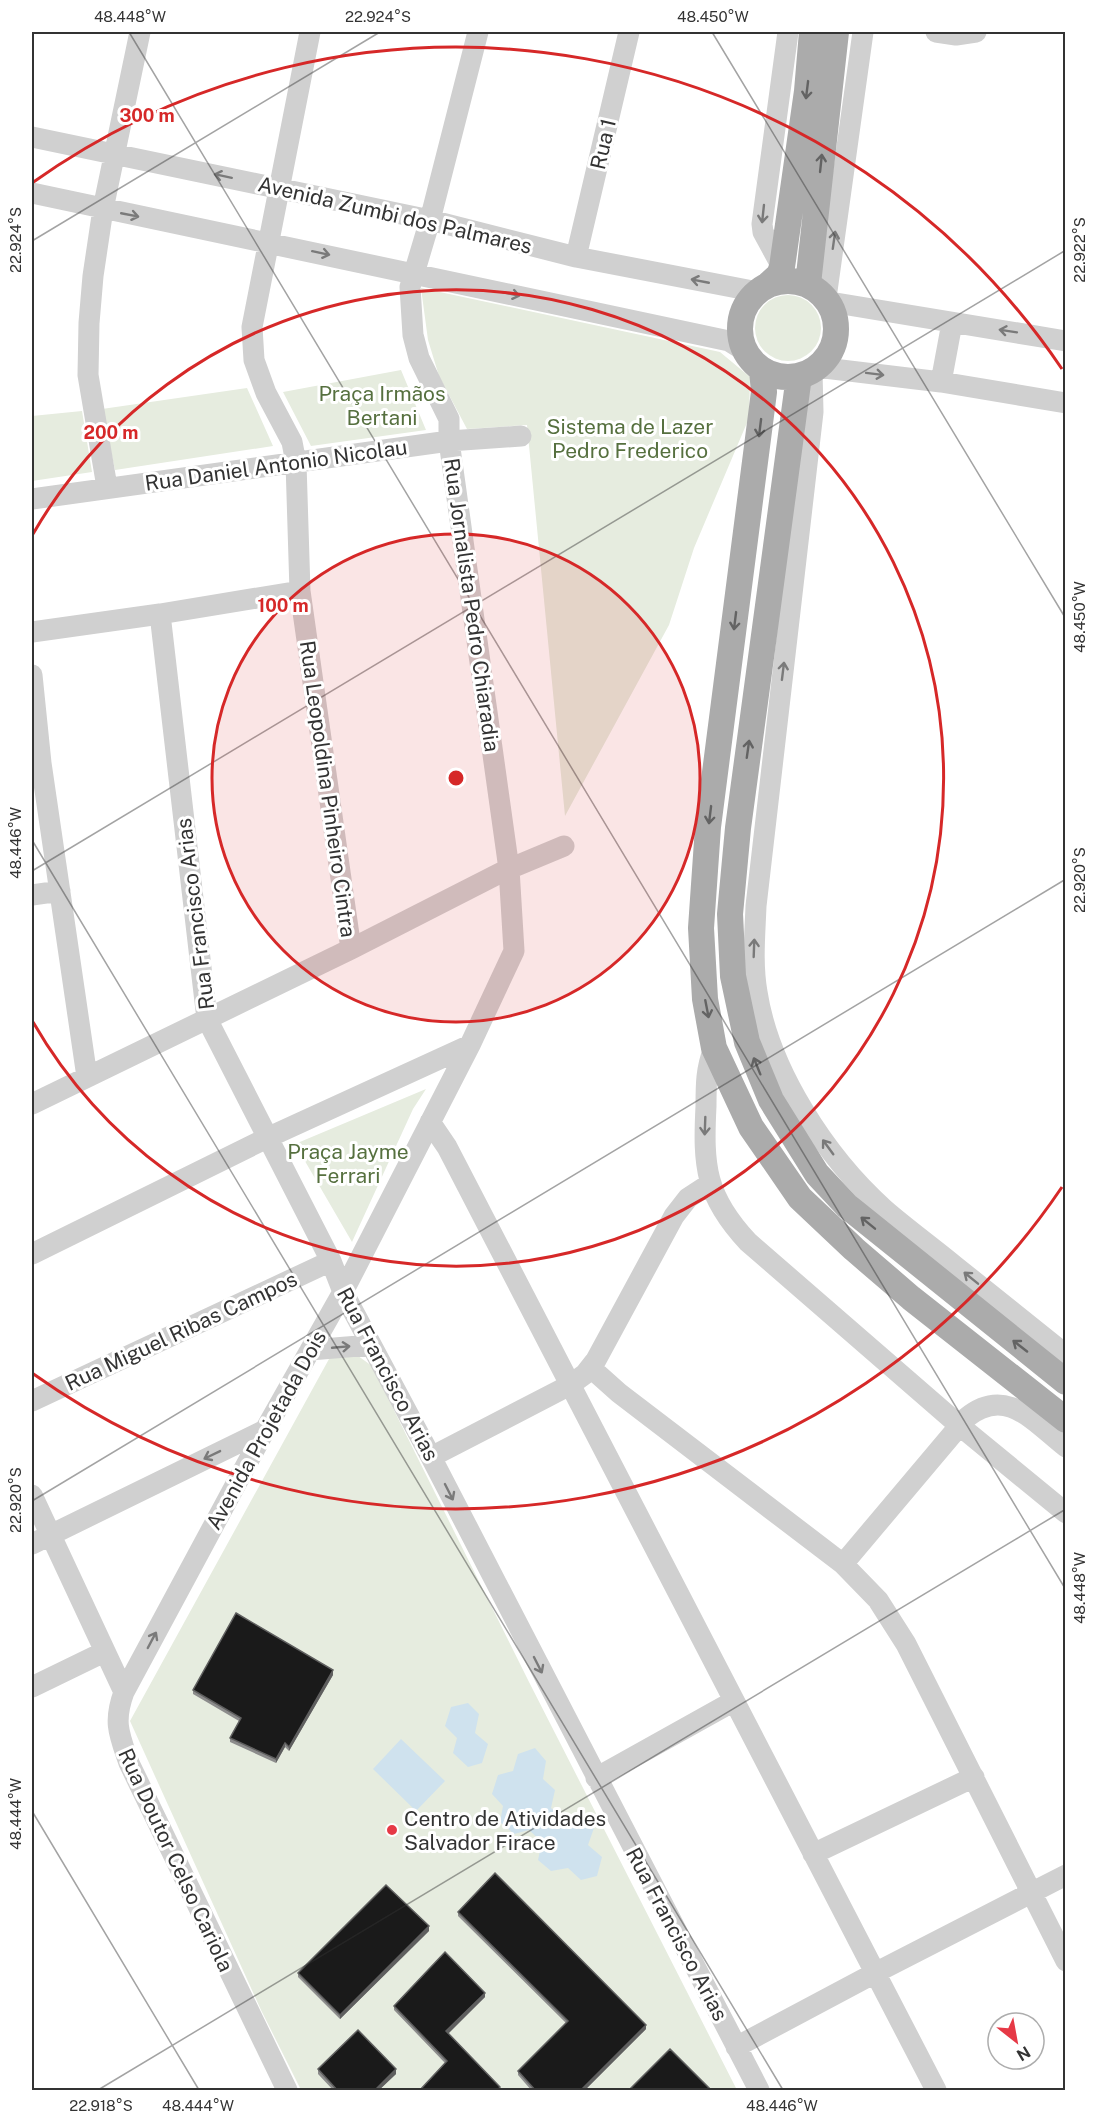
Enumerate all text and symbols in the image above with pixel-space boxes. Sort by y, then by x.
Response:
text: 48.448°W [94,8,166,25]
text: 22.924°S [345,8,411,25]
text: 48.450°W [677,8,749,25]
one-way arrow [801,79,812,99]
text: 300 m [119,105,175,126]
street label: Rua 1 [585,116,621,172]
one-way arrow [816,153,827,173]
one-way arrow [214,170,233,181]
street label: Avenida Zumbi dos Palmares [256,171,534,259]
one-way arrow [757,204,768,224]
text: 22.924°S [7,207,24,273]
one-way arrow [120,209,139,221]
text: 22.922°S [1071,217,1088,283]
one-way arrow [829,231,840,251]
one-way arrow [311,248,330,260]
one-way arrow [691,275,711,286]
one-way arrow [502,289,521,301]
one-way arrow [998,326,1018,337]
one-way arrow [864,369,884,380]
park label: Praça Irmãos Bertani [318,381,446,430]
park label: Sistema de Lazer Pedro Frederico [547,414,713,463]
one-way arrow [754,417,765,437]
text: 200 m [84,422,138,443]
street label: Rua Daniel Antonio Nicolau [143,434,409,496]
street label: Rua Jornalista Pedro Chiaradia [439,456,505,754]
text: 48.450°W [1071,581,1088,653]
text: 100 m [257,595,309,616]
one-way arrow [729,611,740,631]
street label: Rua Leopoldina Pinheiro Cintra [295,639,361,939]
one-way arrow [778,661,789,681]
one-way arrow [743,740,754,760]
centre of rings [446,768,466,788]
one-way arrow [704,804,715,824]
text: 48.446°W [7,807,24,879]
street label: Rua Francisco Arias [171,817,219,1011]
text: 22.920°S [1071,847,1088,913]
one-way arrow [749,938,760,958]
one-way arrow [702,999,713,1018]
one-way arrow [750,1057,761,1075]
one-way arrow [699,1115,711,1135]
park label: Praça Jayme Ferrari [287,1139,409,1188]
one-way arrow [822,1139,834,1155]
one-way arrow [860,1216,876,1229]
street label: Rua Miguel Ribas Campos [61,1266,301,1396]
one-way arrow [963,1272,979,1285]
street label: Rua Francisco Arias [332,1283,444,1465]
street label: Avenida Projetada Dois [201,1326,331,1534]
one-way arrow [1012,1339,1028,1352]
one-way arrow [330,1341,350,1352]
one-way arrow [204,1450,222,1462]
text: 22.920°S [7,1467,24,1533]
one-way arrow [444,1482,455,1500]
text: 48.448°W [1071,1552,1088,1624]
one-way arrow [147,1632,158,1650]
one-way arrow [532,1656,544,1674]
street label: Rua Doutor Celso Cariola [113,1744,239,1976]
text: 48.444°W [7,1778,24,1850]
place label: Centro de Atividades Salvador Firace [404,1806,606,1855]
marker: Centro de Atividades Salvador Firace [385,1823,399,1837]
street label: Rua Francisco Arias [621,1843,733,2025]
north arrow [986,2011,1046,2071]
text: N [1013,2042,1034,2065]
text: 22.918°S [69,2097,133,2114]
text: 48.444°W [162,2097,234,2114]
text: 48.446°W [746,2097,818,2114]

